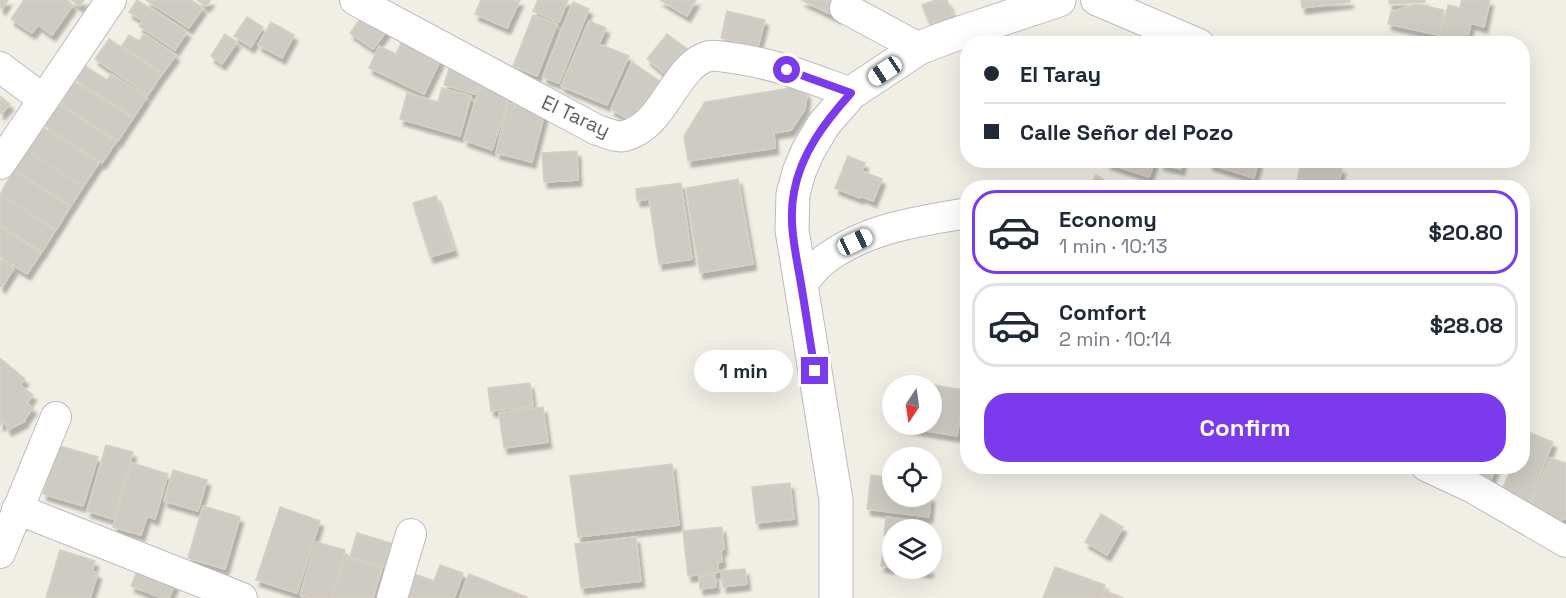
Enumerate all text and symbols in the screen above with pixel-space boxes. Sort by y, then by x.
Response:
car [865,53,905,89]
route start [773,56,800,83]
text: El Taray [1020,60,1101,88]
street label: El Taray [537,89,615,143]
text: Calle Señor del Pozo [1020,118,1233,146]
icon: car [987,205,1041,259]
text: Economy [1059,205,1157,233]
text: $20.80 [1429,218,1503,246]
car [835,226,875,258]
text: 1 min · 10:13 [1059,233,1168,259]
icon: car [987,298,1041,352]
text: Comfort [1059,298,1147,326]
text: $28.08 [1430,311,1503,339]
text: 2 min · 10:14 [1059,326,1172,352]
callout: 1 min [695,350,794,392]
route end [801,357,828,384]
text: 1 min [719,358,768,384]
north arrow [882,375,942,435]
map controls [882,375,942,579]
button: Confirm [984,393,1506,462]
button: locate [882,447,942,507]
button: layers [882,519,942,579]

